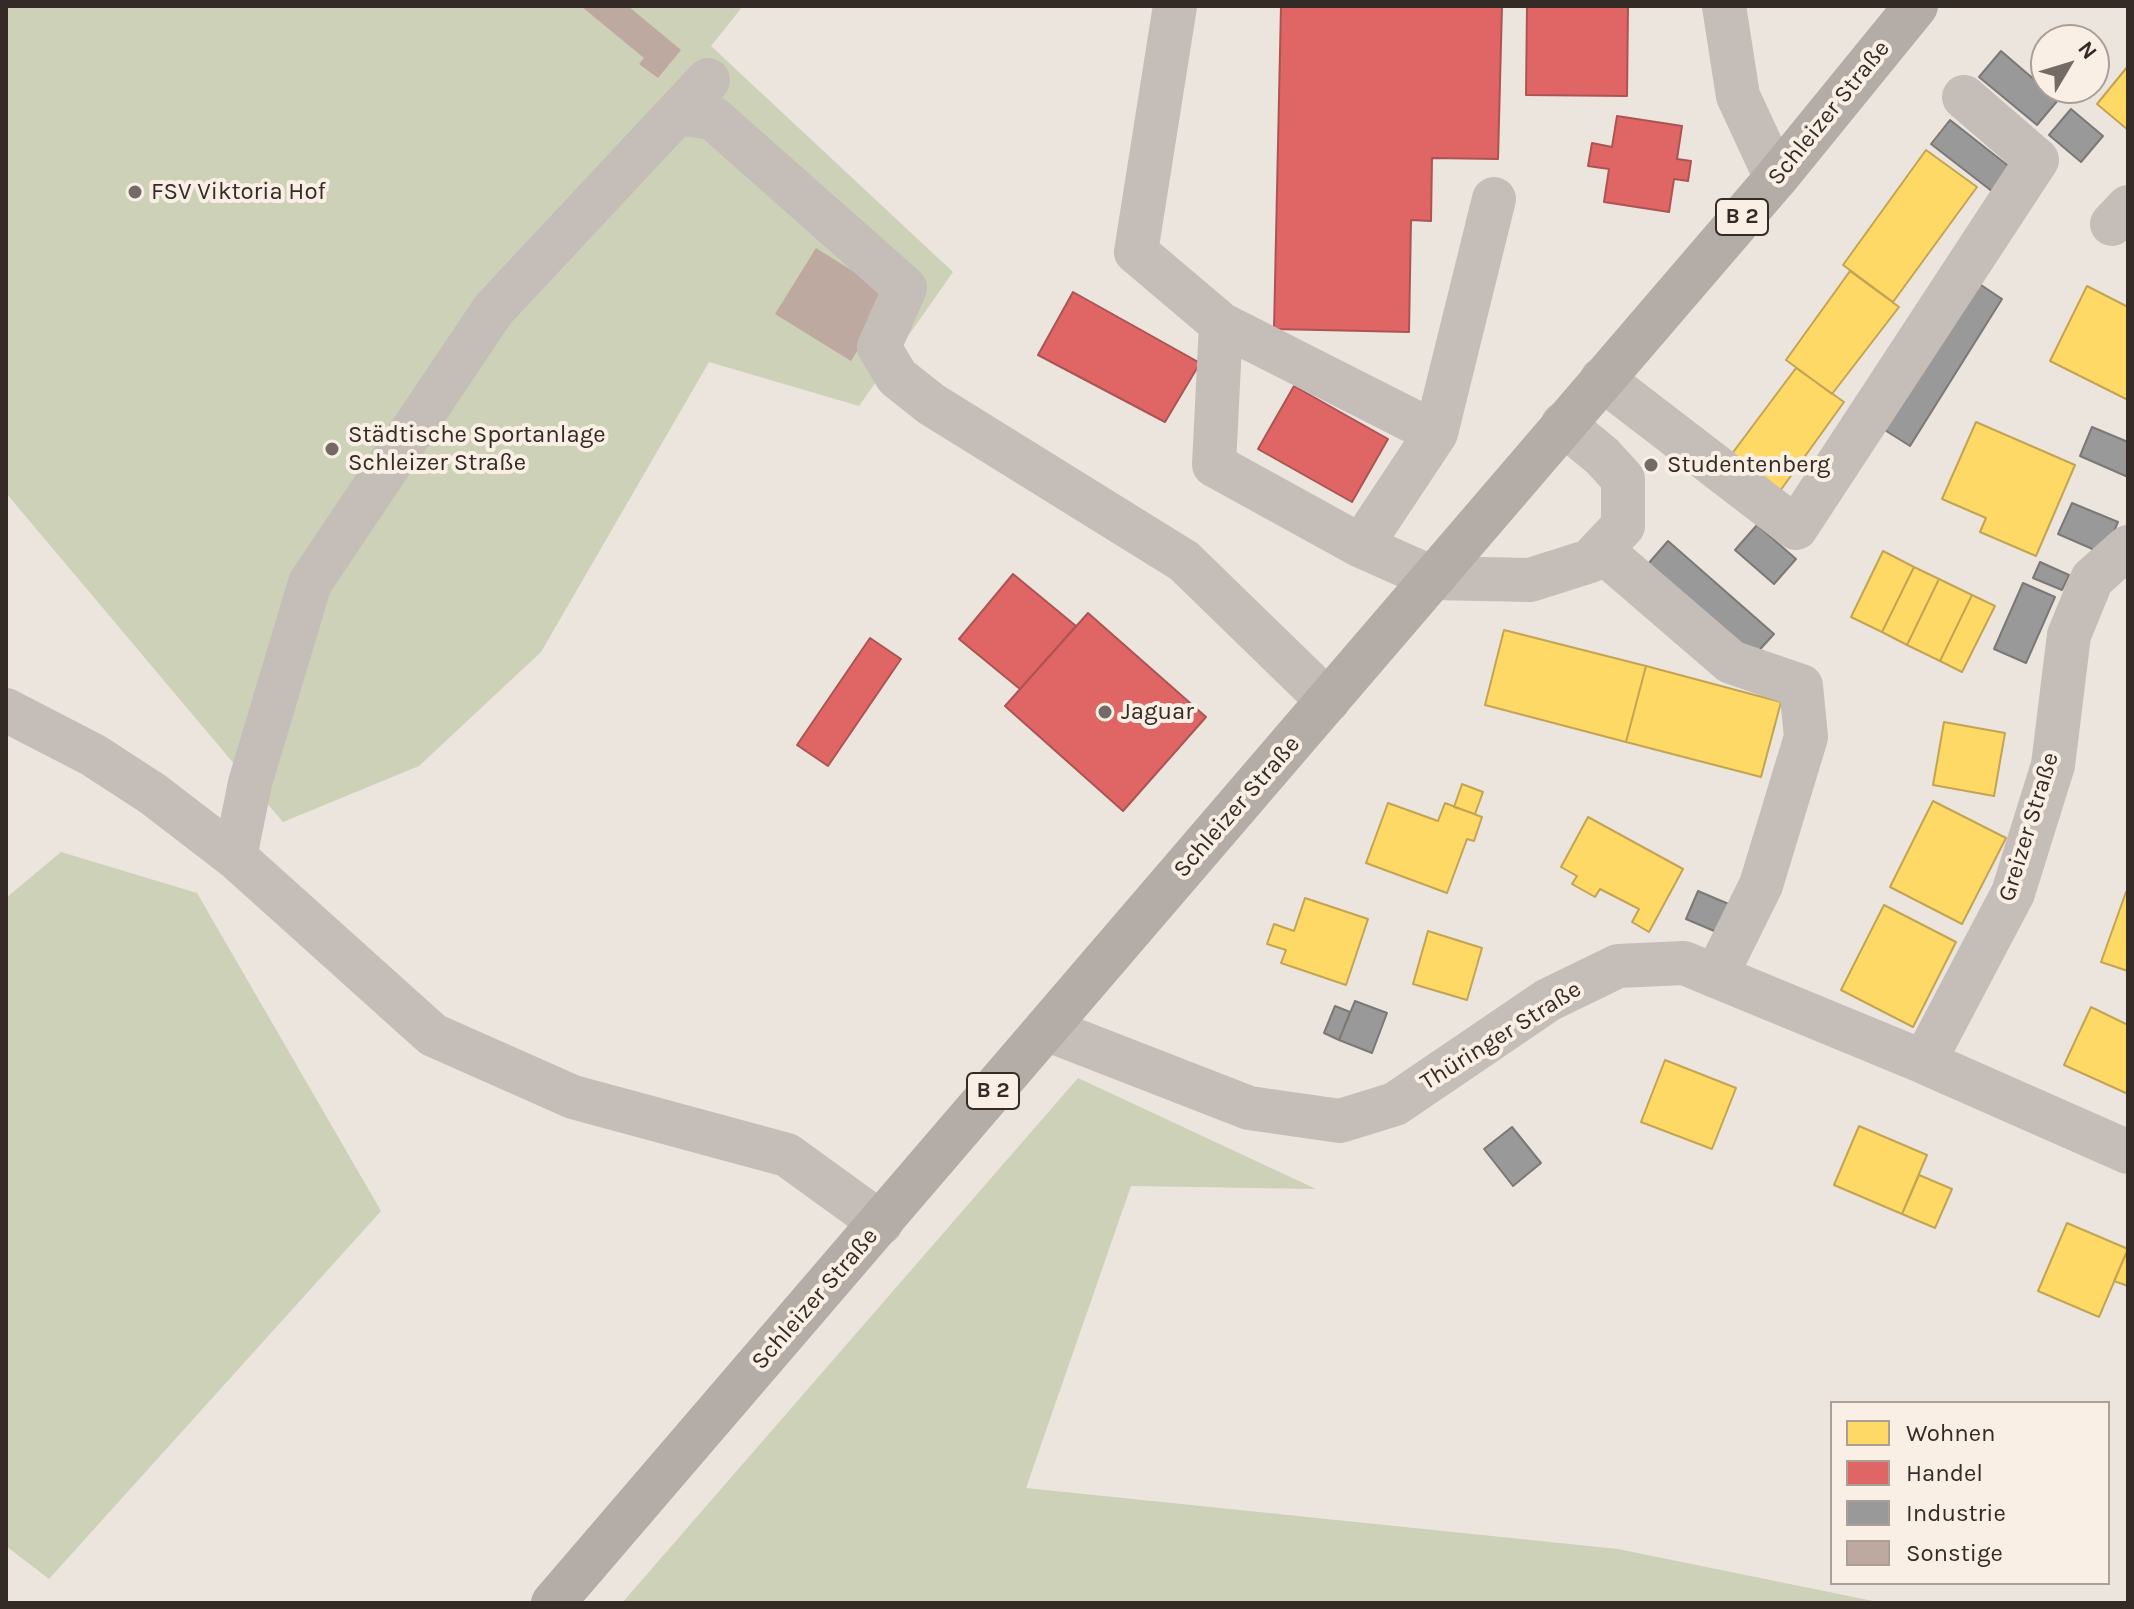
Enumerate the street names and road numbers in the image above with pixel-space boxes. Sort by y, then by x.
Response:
street label: Schleizer Straße [1762,35,1896,191]
road number: B 2 [1716,199,1768,235]
street label: Schleizer Straße [1168,730,1306,884]
street label: Greizer Straße [1993,749,2065,905]
street label: Thüringer Straße [1415,975,1587,1097]
road number: B 2 [967,1073,1019,1109]
street label: Schleizer Straße [746,1222,884,1376]

